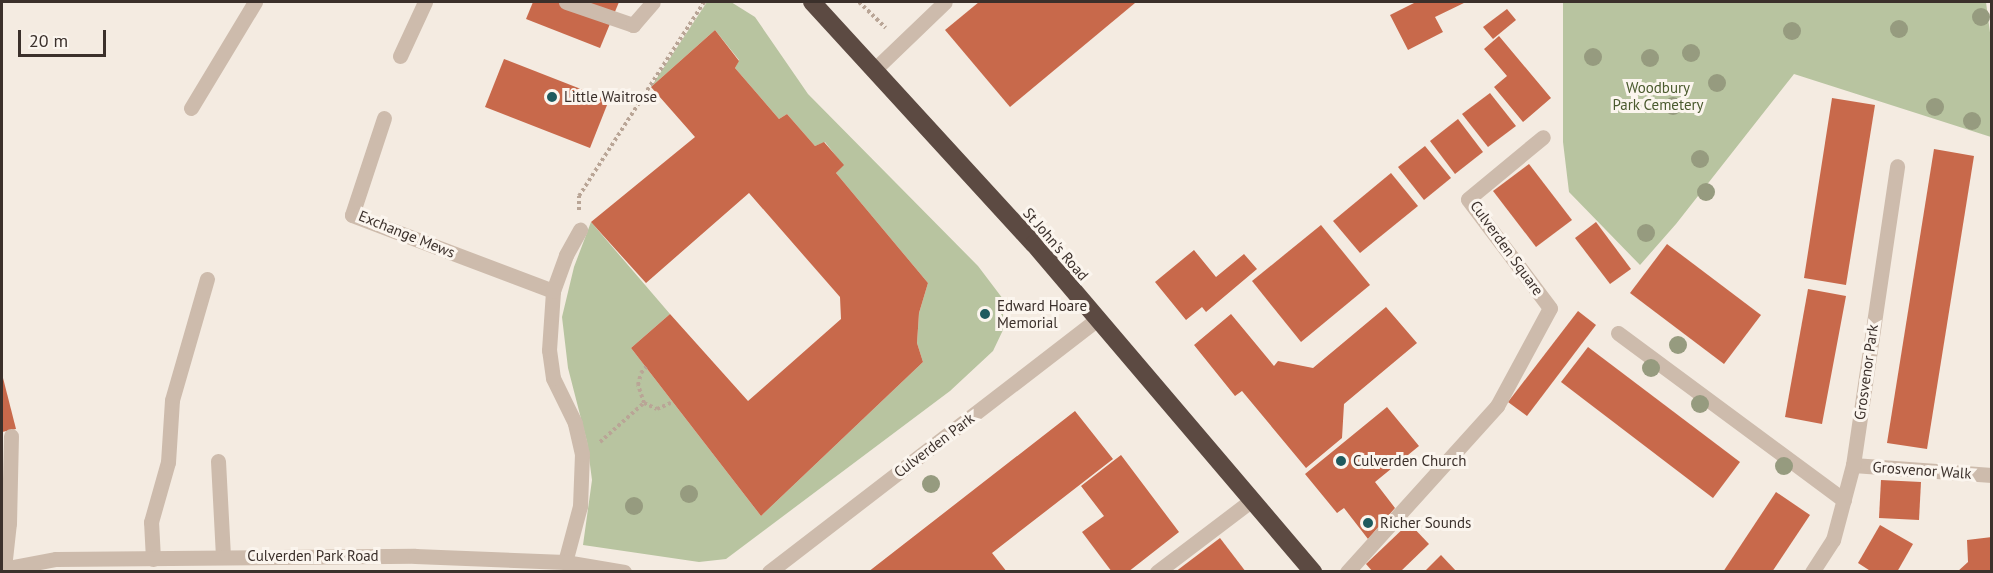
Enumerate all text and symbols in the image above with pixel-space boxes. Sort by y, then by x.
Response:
scale bar [21,18,110,56]
text: 20 m [29,29,68,52]
park label: Woodbury Park Cemetery [1612,78,1704,113]
place label: Little Waitrose [564,88,657,106]
marker: Little Waitrose [545,90,559,104]
street label: Culverden Square [1467,197,1547,299]
street label: St John's Road [1020,204,1092,284]
street label: Exchange Mews [356,206,458,262]
place label: Edward Hoare Memorial [997,296,1087,331]
marker: Edward Hoare Memorial [978,307,992,321]
street label: Grosvenor Park [1850,323,1882,421]
street label: Culverden Park [890,409,978,481]
place label: Culverden Church [1353,452,1466,470]
marker: Culverden Church [1334,454,1348,468]
street label: Grosvenor Walk [1872,458,1972,482]
place label: Richer Sounds [1380,514,1471,532]
marker: Richer Sounds [1361,516,1375,530]
street label: Culverden Park Road [247,547,379,565]

